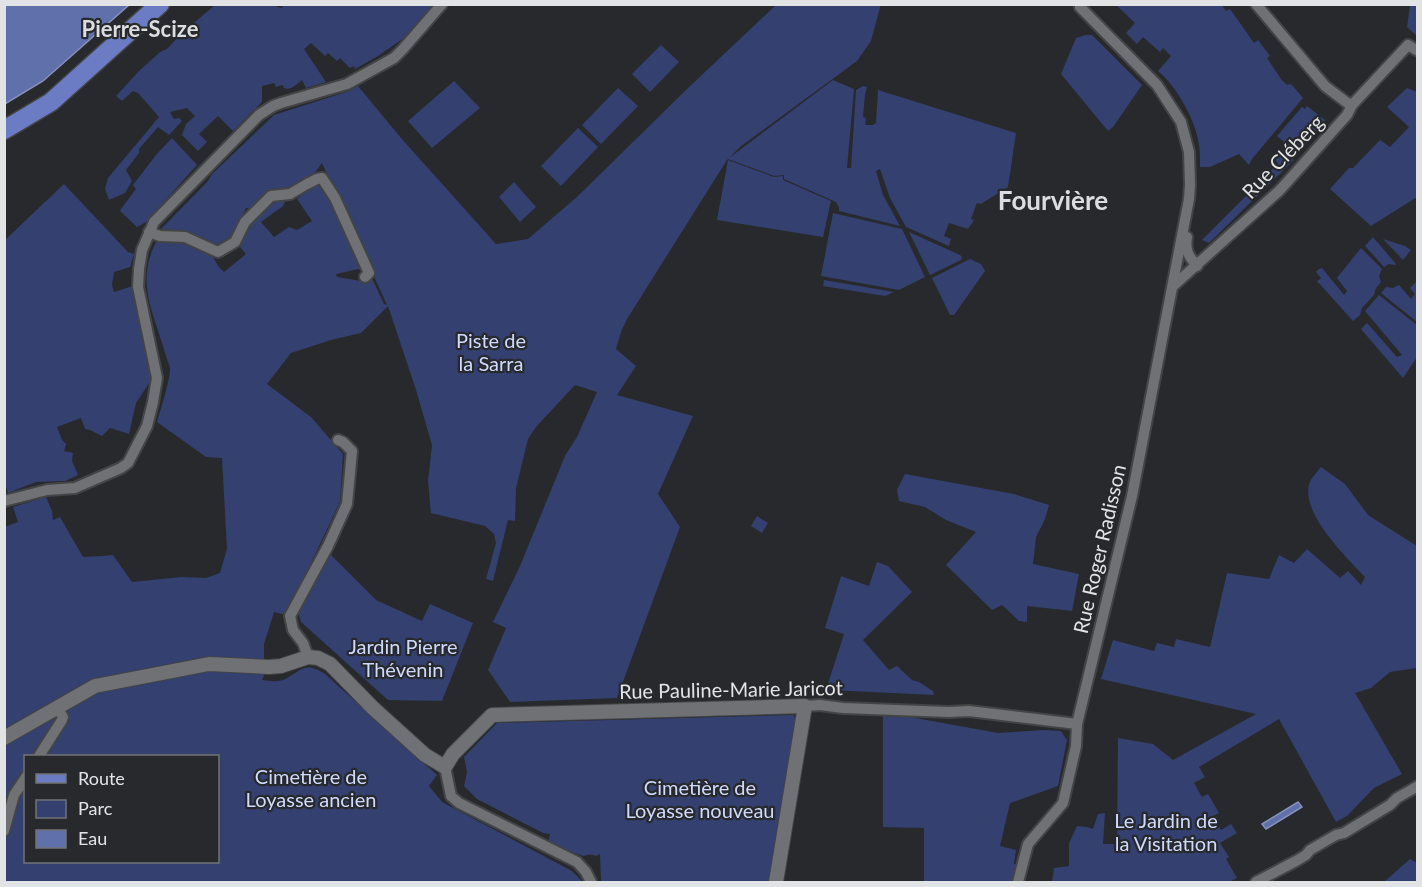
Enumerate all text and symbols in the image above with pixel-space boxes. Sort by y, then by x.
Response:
district label: Pierre-Scize [82,15,199,42]
street label: Rue Cléberg [1237,110,1328,203]
district label: Fourvière [998,184,1108,216]
park label: Piste de la Sarra [456,328,526,375]
street label: Rue Roger Radisson [1068,462,1130,636]
park label: Jardin Pierre Thévenin [348,634,458,681]
street label: Rue Pauline-Marie Jaricot [619,675,843,703]
legend [24,755,219,863]
park label: Cimetière de Loyasse ancien [246,764,376,811]
text: Route [78,767,125,789]
park label: Cimetière de Loyasse nouveau [626,775,774,822]
text: Parc [78,797,113,819]
park label: Le Jardin de la Visitation [1114,808,1218,855]
text: Eau [78,827,107,849]

